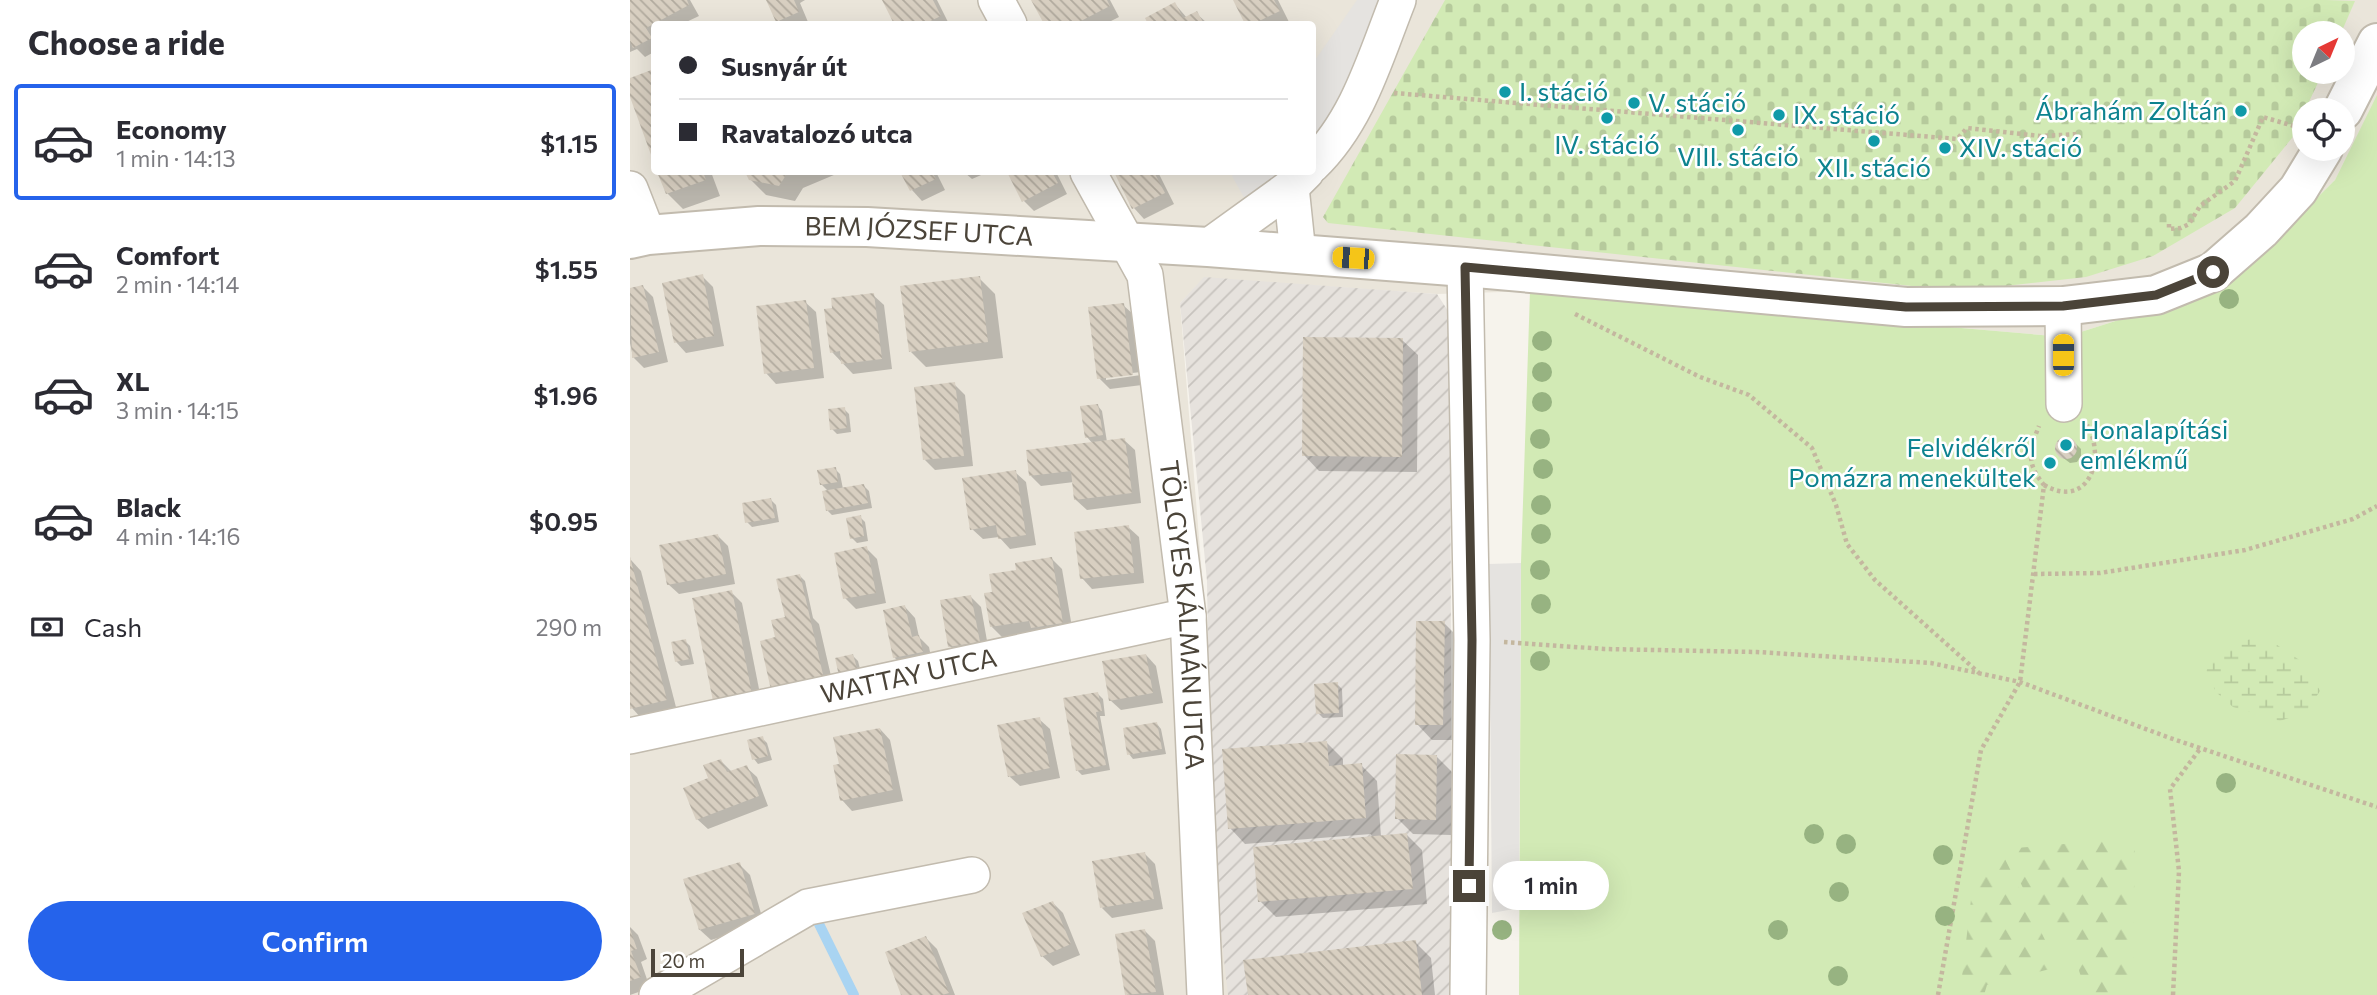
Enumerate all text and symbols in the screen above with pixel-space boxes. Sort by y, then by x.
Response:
north arrow [2292,21,2356,84]
map controls [2292,21,2355,161]
text: Choose a ride [28,22,225,62]
text: Susnyár út [721,50,847,81]
place label: I. stáció [1519,75,1608,106]
marker: I. stáció [1497,84,1513,100]
place label: V. stáció [1648,86,1746,117]
place label: Ábrahám Zoltán [2035,94,2227,125]
marker: V. stáció [1626,95,1642,111]
place label: IX. stáció [1793,98,1900,129]
button: locate [2292,98,2355,161]
marker: Ábrahám Zoltán [2233,103,2249,119]
marker: IX. stáció [1771,107,1787,123]
marker: IV. stáció [1599,110,1615,126]
icon: car [32,111,95,174]
text: Economy [116,113,227,144]
text: Ravatalozó utca [721,117,913,148]
marker: VIII. stáció [1730,122,1746,138]
text: $1.15 [540,127,598,158]
place label: IV. stáció [1554,128,1660,159]
place label: XIV. stáció [1959,131,2082,162]
marker: XII. stáció [1866,133,1882,149]
place label: VIII. stáció [1677,140,1799,171]
marker: XIV. stáció [1937,140,1953,156]
text: 1 min · 14:13 [116,144,236,172]
place label: XII. stáció [1817,151,1931,182]
street label: BEM JÓZSEF UTCA [804,209,1035,251]
icon: car [32,237,95,300]
text: Comfort [116,239,219,270]
car [1332,246,1375,270]
text: $1.55 [535,253,598,284]
route start [2197,256,2229,288]
text: 2 min · 14:14 [116,270,239,298]
car [2053,334,2074,376]
icon: car [32,363,95,426]
text: XL [116,365,150,396]
text: $1.96 [533,379,598,410]
text: 3 min · 14:15 [116,396,239,424]
place label: Honalapítási emlékmű [2080,413,2228,474]
place label: Felvidékről Pomázra menekültek [1788,431,2036,492]
marker: Honalapítási emlékmű [2058,437,2074,453]
marker: Felvidékről Pomázra menekültek [2042,455,2058,471]
street label: TÖLGYES KÁLMÁN UTCA [1154,458,1212,771]
icon: car [32,489,95,552]
text: Black [116,491,182,522]
text: $0.95 [529,505,598,536]
text: 4 min · 14:16 [116,522,240,550]
icon: cash [28,608,66,646]
text: Cash [84,611,142,642]
text: 290 m [536,613,602,641]
street label: WATTAY UTCA [817,641,999,709]
callout: 1 min [1494,862,1609,910]
route end [1453,870,1485,902]
text: 1 min [1524,871,1578,899]
button: Confirm [28,901,602,981]
scale bar [651,946,744,978]
text: 20 m [662,949,705,972]

